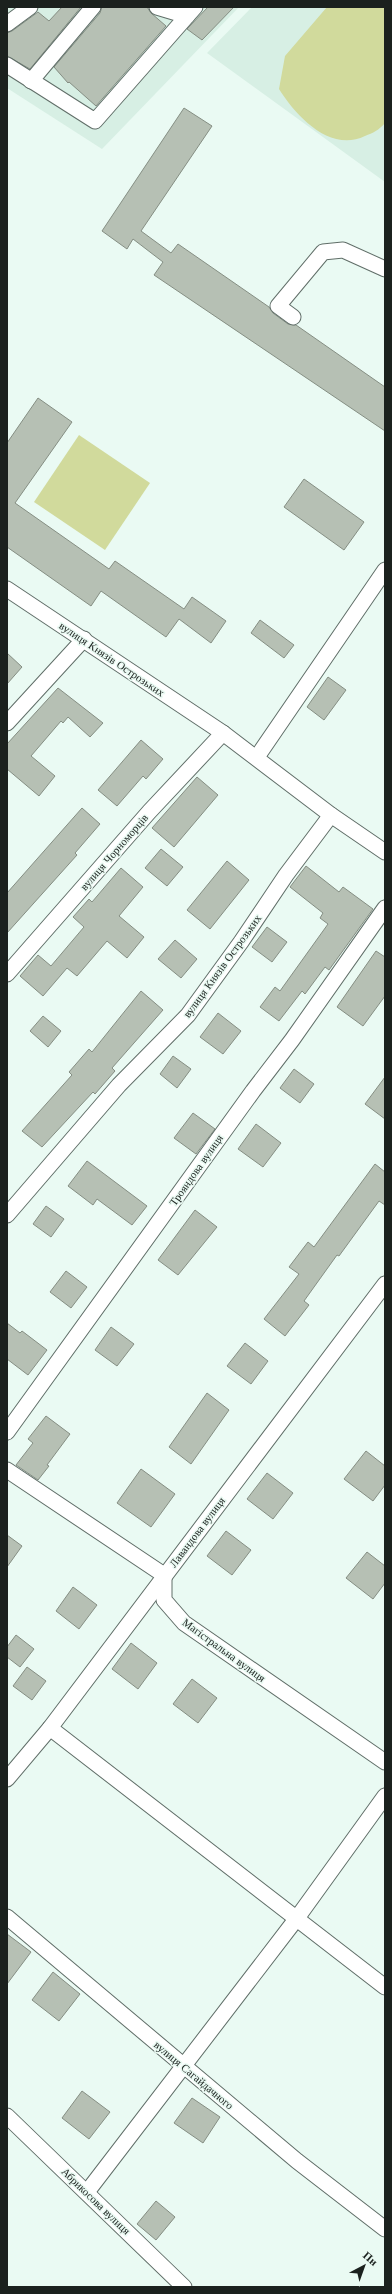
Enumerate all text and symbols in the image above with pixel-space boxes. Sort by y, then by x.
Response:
street label: вулиця Князів Острозьких [57,618,168,700]
street label: вулиця Чорноморців [77,811,151,893]
street label: вулиця Князів Острозьких [180,911,264,1020]
street label: Трояндова вулиця [166,1131,226,1209]
street label: Лавандова вулиця [166,1494,228,1570]
street label: Магістральна вулиця [180,1615,268,1685]
street label: вулиця Сагайдачного [151,2038,237,2113]
street label: Абрикосова вулиця [59,2165,133,2237]
north arrow [344,2246,384,2286]
text: Пн [360,2248,381,2269]

